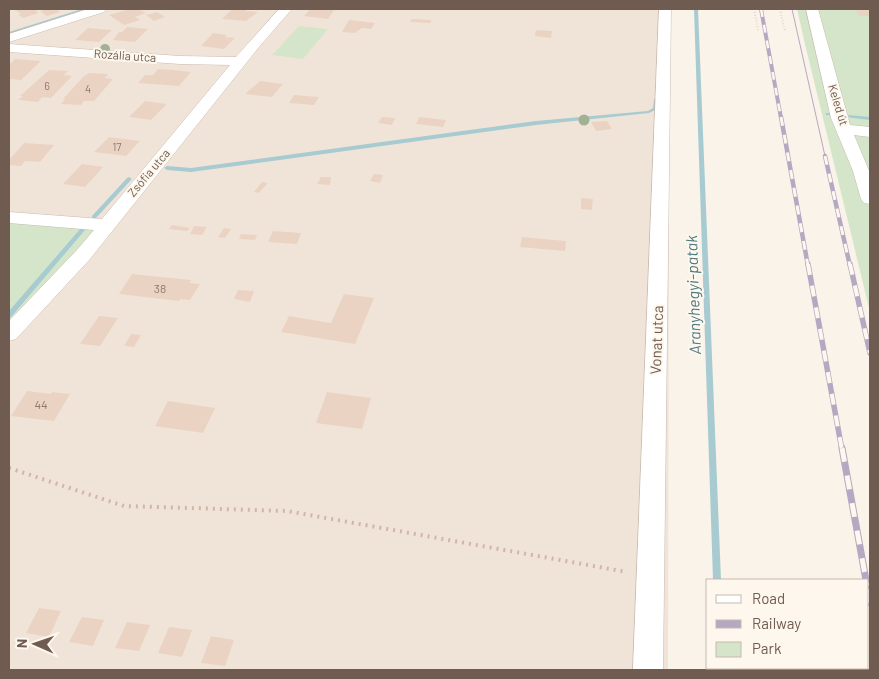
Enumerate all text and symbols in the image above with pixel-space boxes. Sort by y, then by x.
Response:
street label: Rozália utca [93,46,157,64]
house number: 6 [44,79,50,92]
house number: 4 [85,82,91,95]
street label: Keled út [826,82,852,127]
house number: 17 [112,140,122,153]
street label: Zsófia utca [124,146,172,199]
water label: Aranyhegyi-patak [681,235,704,355]
house number: 38 [154,281,166,295]
street label: Vonat utca [646,305,666,375]
house number: 44 [34,397,48,411]
legend [706,579,869,669]
text: Road [752,589,785,607]
text: Railway [752,614,801,632]
north arrow [10,619,60,669]
text: N [13,639,30,648]
text: Park [752,639,782,657]

